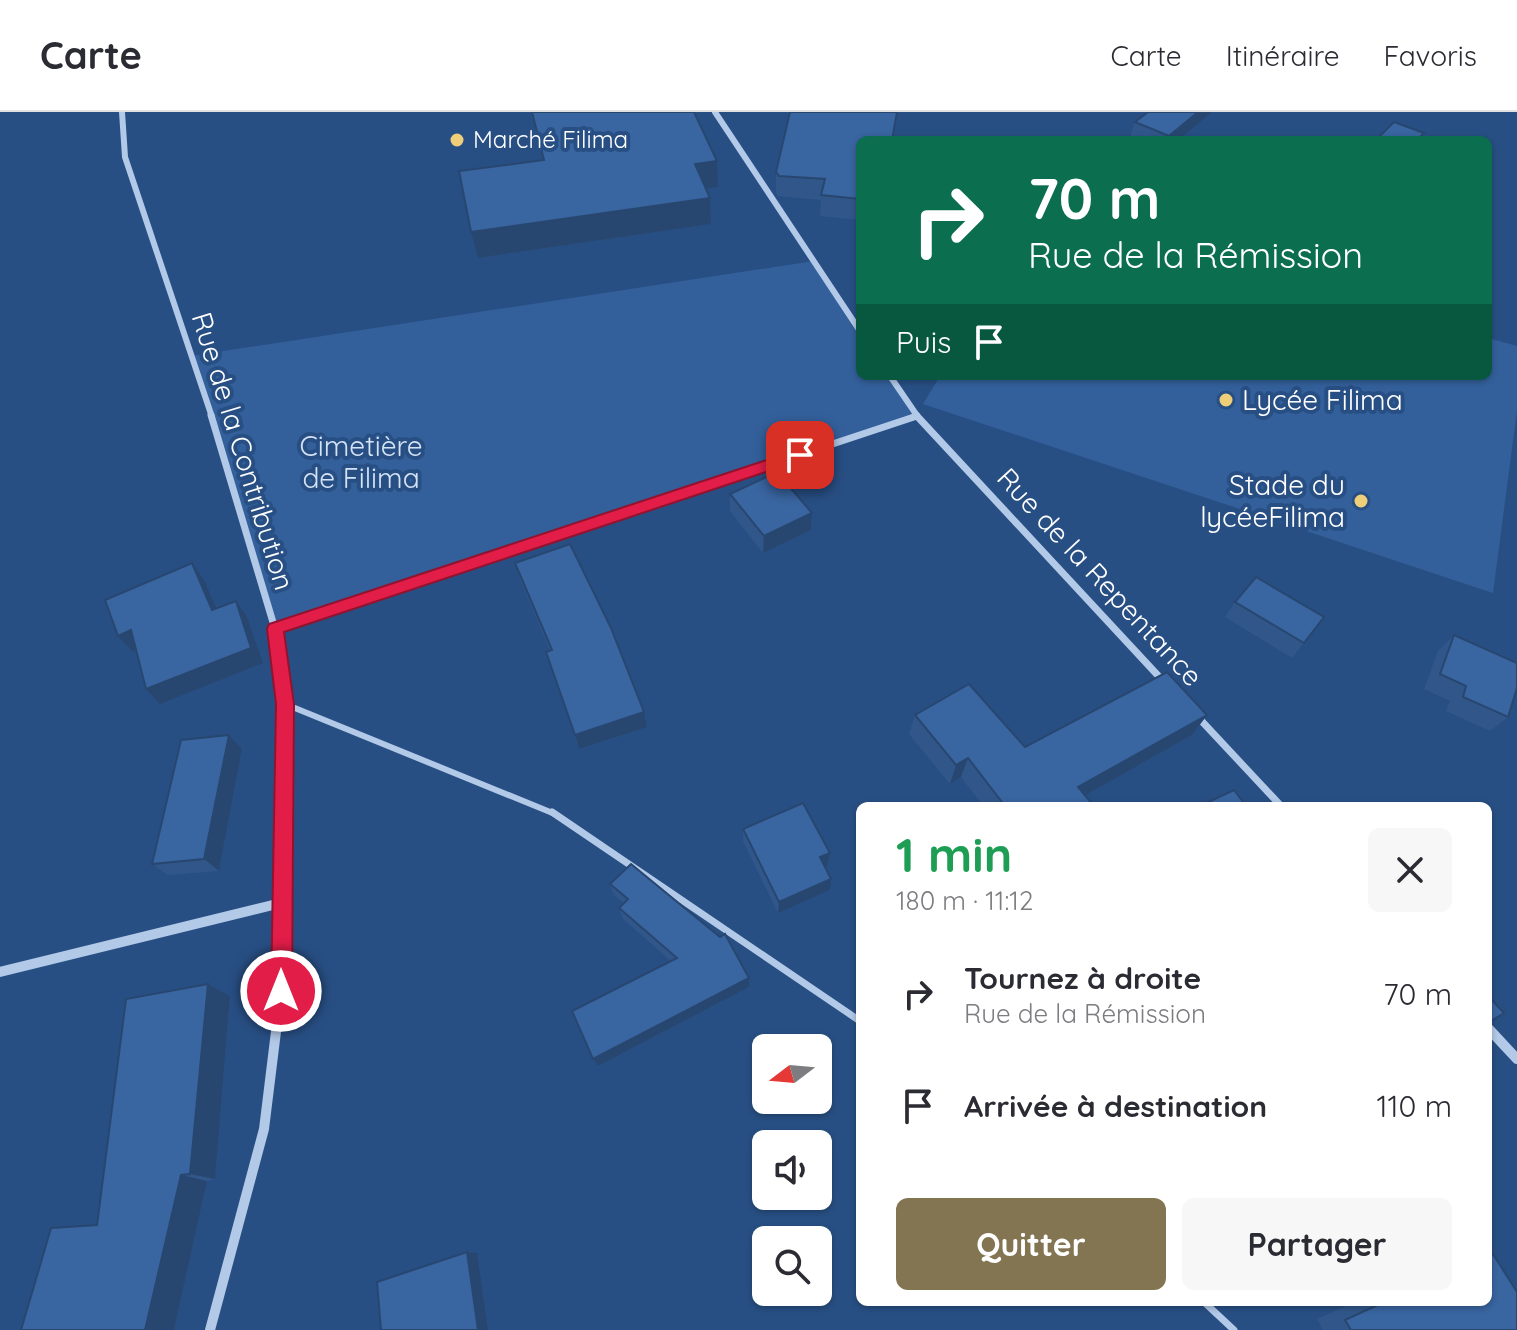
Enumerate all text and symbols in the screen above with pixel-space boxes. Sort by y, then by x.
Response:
text: Carte [40,31,142,79]
text: Carte [1110,38,1182,73]
text: Itinéraire [1226,38,1340,73]
text: Favoris [1384,38,1477,73]
place label: Marché Filima [473,124,628,154]
marker: Marché Filima [448,131,466,149]
text: 70 m [1028,163,1160,233]
icon: right [896,168,1000,272]
text: Rue de la Rémission [1028,232,1363,277]
street label: Rue de la Contribution [185,308,302,594]
icon: arrive [967,320,1011,364]
text: Puis [896,323,951,361]
place label: Lycée Filima [1242,382,1403,417]
marker: Lycée Filima [1217,391,1235,409]
pin [766,421,834,489]
park label: Cimetière de Filima [300,428,422,495]
icon: arrive [778,433,822,477]
street label: Rue de la Repentance [990,460,1211,693]
place label: Stade du lycéeFilima [1200,467,1345,534]
marker: Stade du lycéeFilima [1352,492,1370,510]
text: 1 min [896,824,1012,884]
button: close [1368,828,1452,912]
text: 180 m · 11:12 [896,884,1033,917]
position arrow [239,949,323,1033]
text: Tournez à droite [964,959,1201,997]
icon: right [896,972,940,1016]
text: 70 m [1383,975,1452,1013]
text: Rue de la Rémission [964,997,1206,1030]
north arrow [752,1034,832,1114]
map controls [752,1034,832,1306]
icon: arrive [896,1084,940,1128]
text: Arrivée à destination [964,1087,1267,1125]
text: 110 m [1376,1087,1452,1125]
button: sound [752,1130,832,1210]
button: Quitter [896,1198,1166,1290]
button: Partager [1182,1198,1452,1290]
button: search [752,1226,832,1306]

